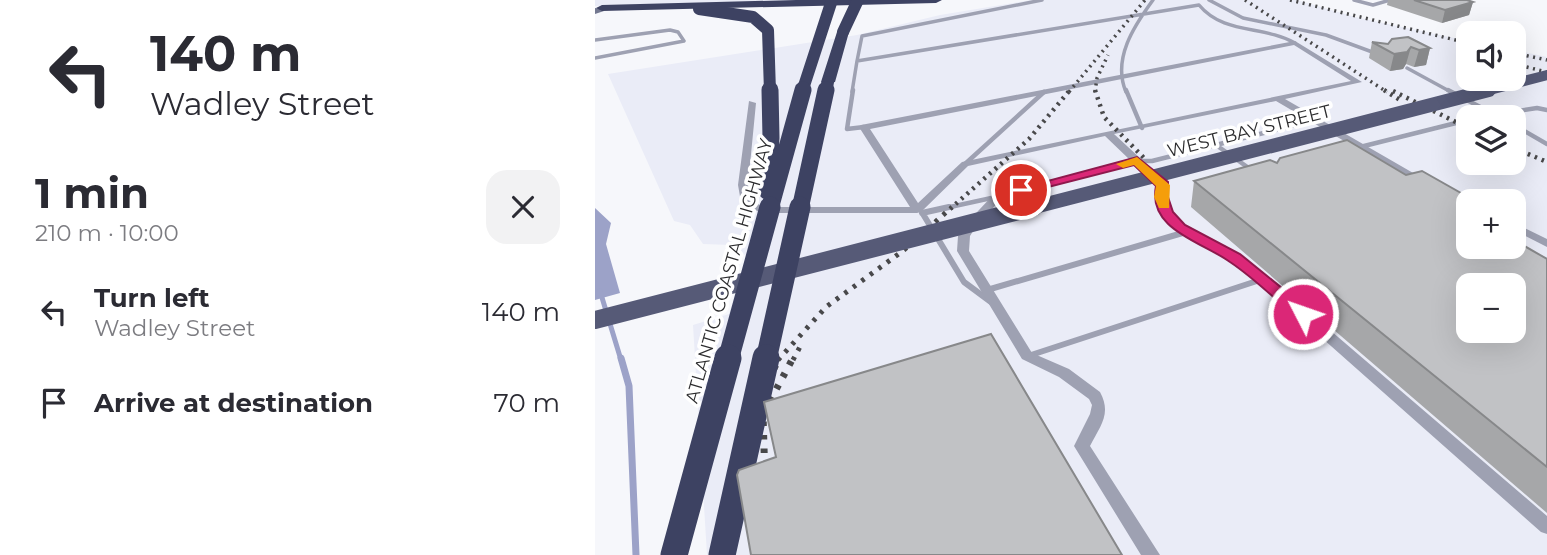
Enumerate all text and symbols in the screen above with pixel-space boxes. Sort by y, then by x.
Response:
map controls [1456,21,1526,343]
button: sound [1456,21,1526,91]
text: 140 m [150,24,302,83]
icon: left [35,28,126,119]
text: Wadley Street [150,84,375,123]
street label: WEST BAY STREET [1165,100,1334,162]
button: layers [1456,105,1526,175]
street label: ATLANTIC COASTAL HIGHWAY [681,136,777,406]
pin [991,160,1051,220]
text: 1 min [35,167,149,219]
button: close [486,170,560,244]
icon: arrive [1002,171,1040,209]
button: + [1456,189,1526,259]
text: 210 m · 10:00 [35,219,179,247]
button: − [1456,273,1526,343]
position arrow [1266,277,1340,351]
text: Turn left [94,282,210,314]
icon: left [35,293,73,331]
text: 140 m [482,296,560,328]
text: Wadley Street [94,314,255,342]
icon: arrive [35,384,73,422]
text: Arrive at destination [94,387,373,419]
text: 70 m [494,387,560,419]

